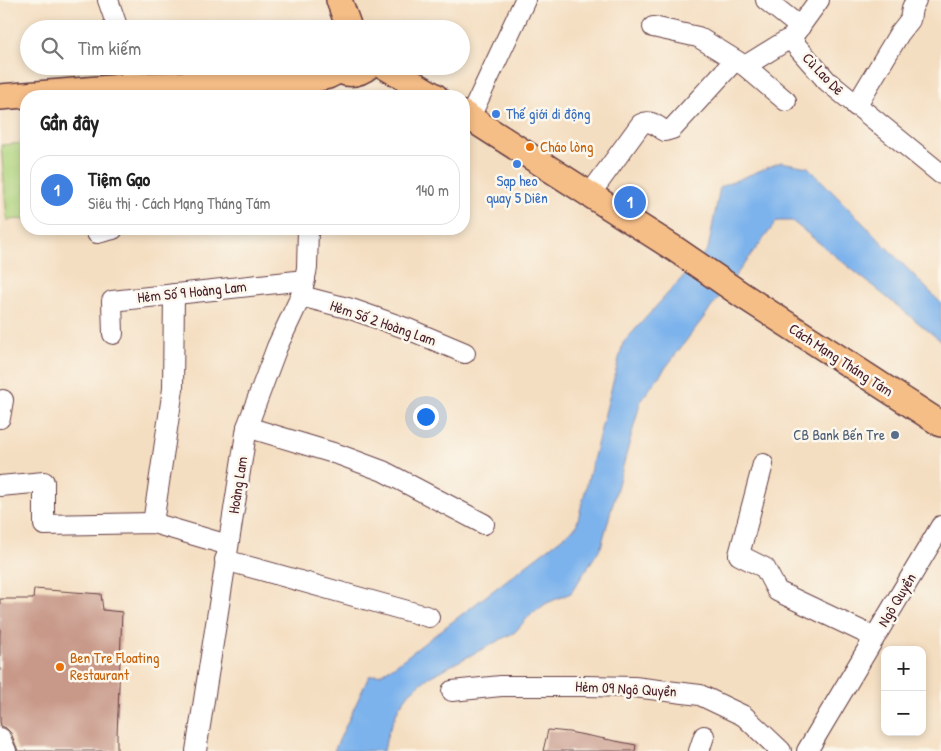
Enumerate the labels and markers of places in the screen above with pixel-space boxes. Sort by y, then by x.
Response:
place label: Thế giới di động [506,103,591,124]
marker: Thế giới di động [490,108,502,120]
place label: Cháo lòng [540,136,594,157]
marker: Cháo lòng [524,141,536,153]
marker: Sạp heo quay 5 Diên [511,158,523,170]
place label: Sạp heo quay 5 Diên [486,170,548,208]
pin: 1 [614,183,646,221]
place label: CB Bank Bến Tre [793,424,885,445]
marker: CB Bank Bến Tre [889,429,901,441]
place label: Ben Tre Floating Restaurant [70,647,160,685]
marker: Ben Tre Floating Restaurant [54,661,66,673]

